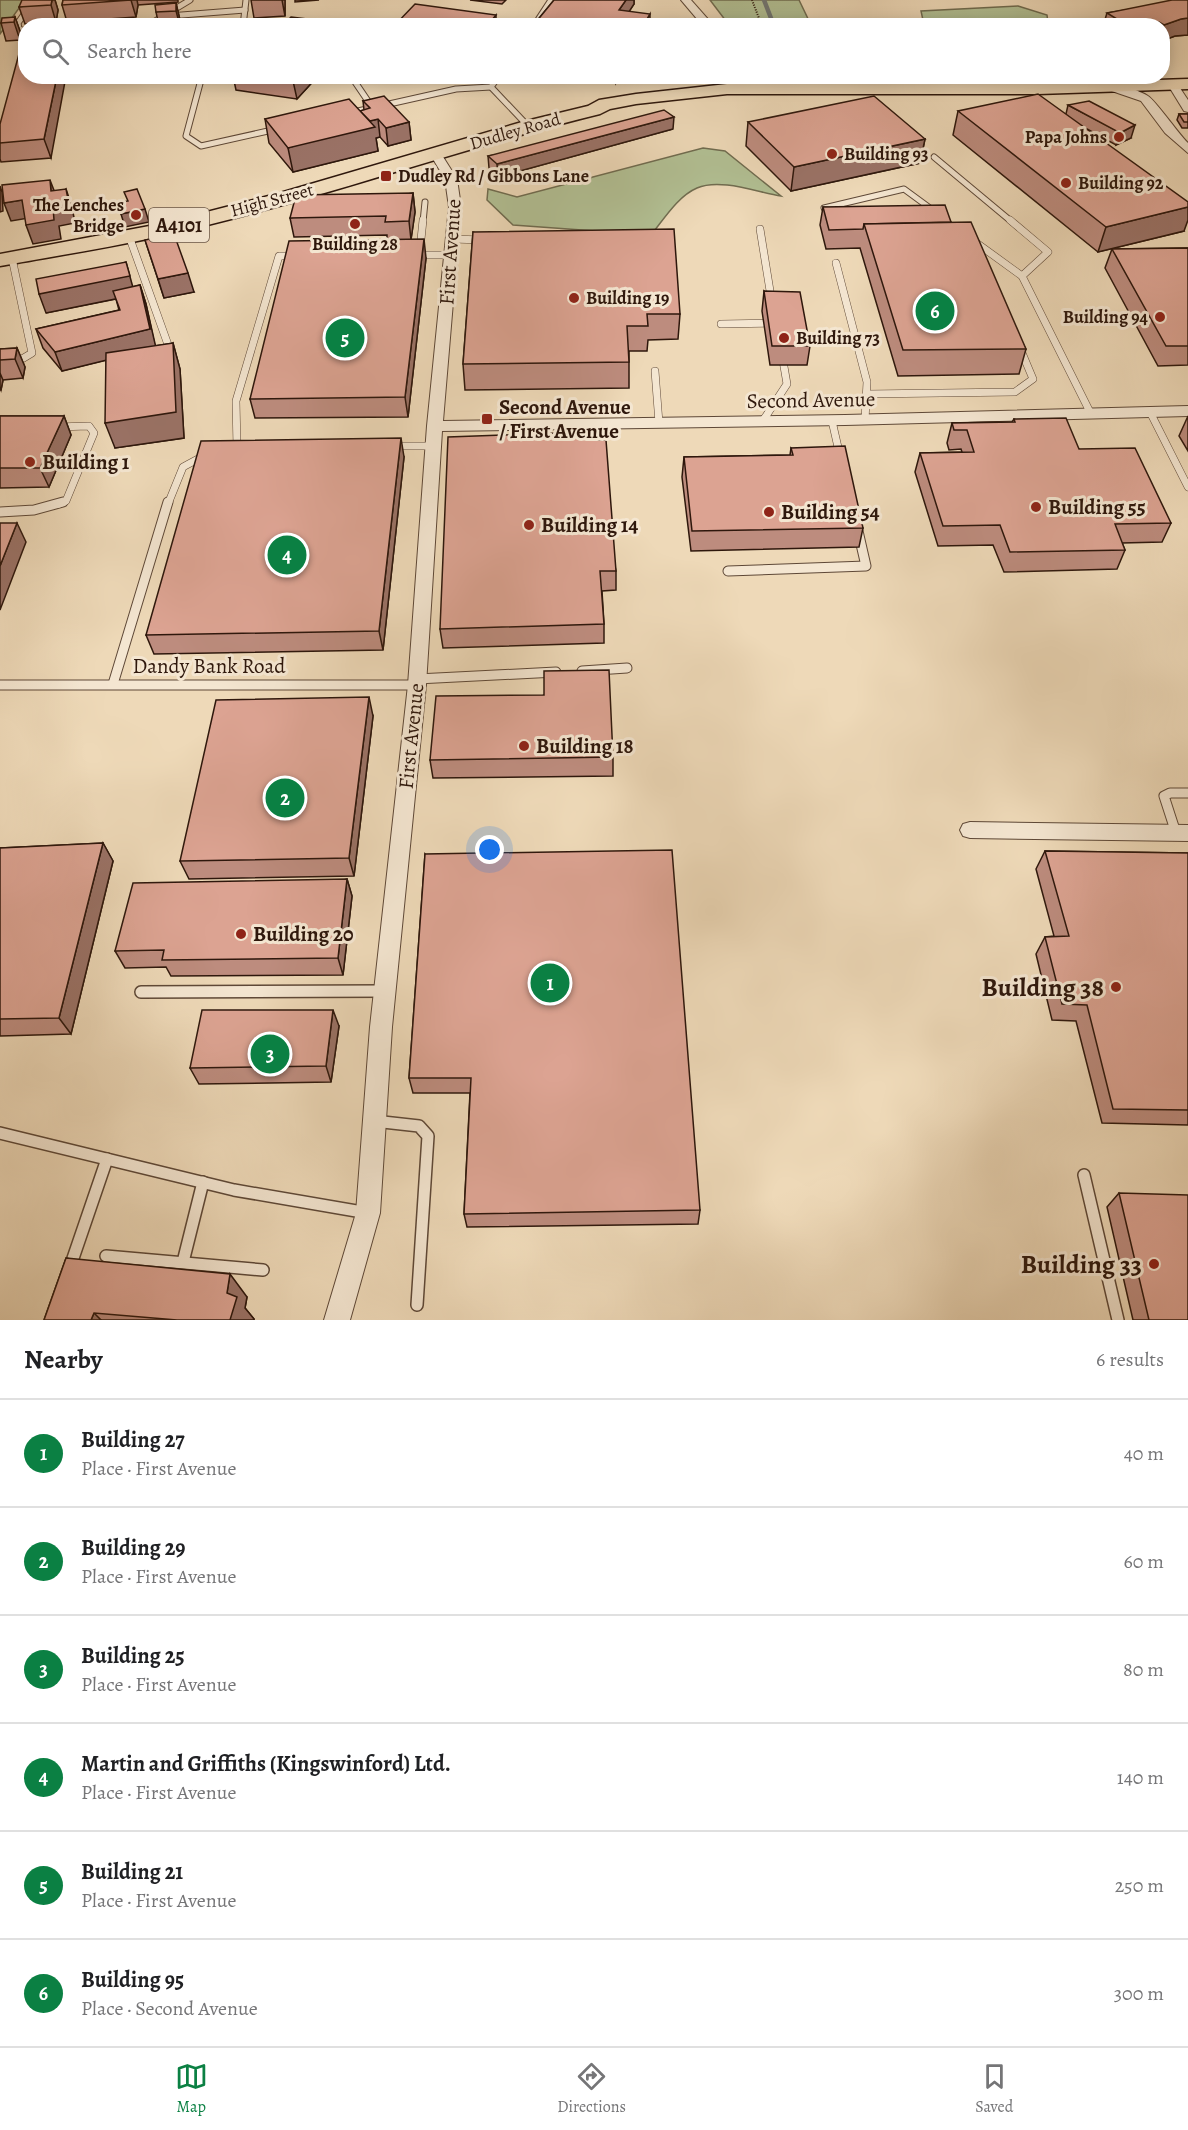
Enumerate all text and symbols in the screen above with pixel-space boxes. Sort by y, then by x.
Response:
search box [18,18,1170,84]
icon: search [39,35,72,68]
text: Search here [87,36,192,66]
street label: Dudley Road [467,106,564,155]
place label: Papa Johns [1025,125,1107,149]
marker: Papa Johns [1112,130,1126,144]
place label: Building 93 [844,142,929,166]
marker: Building 93 [825,147,839,161]
place label: Dudley Rd / Gibbons Lane [398,164,589,188]
marker: Dudley Rd / Gibbons Lane [379,169,393,183]
place label: Building 92 [1078,171,1164,195]
marker: Building 92 [1059,176,1073,190]
street label: High Street [228,177,316,223]
place label: The Lenches Bridge [33,193,124,238]
street label: First Avenue [432,198,468,306]
marker: The Lenches Bridge [129,208,143,222]
road number: A4101 [149,208,209,242]
marker: Building 28 [348,217,362,231]
place label: Building 28 [312,232,398,256]
place label: Building 19 [586,286,669,310]
pin: 6 [916,288,954,334]
marker: Building 19 [567,291,581,305]
place label: Building 94 [1063,305,1149,329]
marker: Building 94 [1153,310,1167,324]
pin: 5 [326,316,364,360]
place label: Building 73 [796,326,880,350]
marker: Building 73 [777,331,791,345]
street label: Second Avenue [746,385,876,415]
place label: Second Avenue / First Avenue [499,393,631,445]
marker: Second Avenue / First Avenue [480,412,494,426]
place label: Building 1 [42,448,130,476]
marker: Building 1 [23,455,37,469]
place label: Building 55 [1048,493,1146,521]
place label: Building 54 [781,498,880,526]
marker: Building 55 [1029,500,1043,514]
marker: Building 54 [762,505,776,519]
place label: Building 14 [541,511,638,539]
marker: Building 14 [522,518,536,532]
pin: 4 [268,532,306,578]
street label: Dandy Bank Road [132,652,286,680]
street label: First Avenue [392,682,430,790]
place label: Building 18 [536,732,633,760]
marker: Building 18 [517,739,531,753]
pin: 2 [266,776,304,820]
your location [475,835,504,864]
place label: Building 20 [253,920,354,948]
marker: Building 20 [234,927,248,941]
pin: 1 [530,960,570,1006]
place label: Building 38 [981,970,1104,1005]
marker: Building 38 [1109,980,1123,994]
pin: 3 [250,1032,290,1076]
place label: Building 33 [1021,1247,1142,1282]
marker: Building 33 [1147,1257,1161,1271]
text: Nearby [24,1342,103,1377]
text: 6 results [1096,1346,1164,1373]
text: Building 27 [81,1425,185,1455]
text: 1 [40,1440,47,1467]
text: 40 m [1124,1440,1164,1467]
text: Place · First Avenue [81,1455,237,1482]
text: Building 29 [81,1533,185,1563]
text: 2 [39,1548,48,1575]
text: 60 m [1124,1548,1164,1575]
text: Place · First Avenue [81,1563,237,1590]
text: Building 25 [81,1641,185,1671]
text: 3 [39,1656,48,1683]
text: 80 m [1123,1656,1164,1683]
text: Place · First Avenue [81,1671,237,1698]
text: Martin and Griffiths (Kingswinford) Ltd. [81,1749,451,1779]
text: 4 [39,1764,48,1791]
text: 140 m [1117,1764,1164,1791]
text: Place · First Avenue [81,1779,237,1806]
text: Building 21 [81,1857,183,1887]
text: 5 [39,1872,48,1899]
text: 250 m [1115,1872,1164,1899]
text: Place · First Avenue [81,1887,237,1914]
text: Building 95 [81,1965,184,1995]
text: 6 [39,1980,48,2007]
text: 300 m [1114,1980,1164,2007]
text: Place · Second Avenue [81,1995,258,2022]
tab: Map [175,2060,208,2118]
tab: Directions [557,2060,626,2118]
tab: Saved [975,2060,1013,2118]

